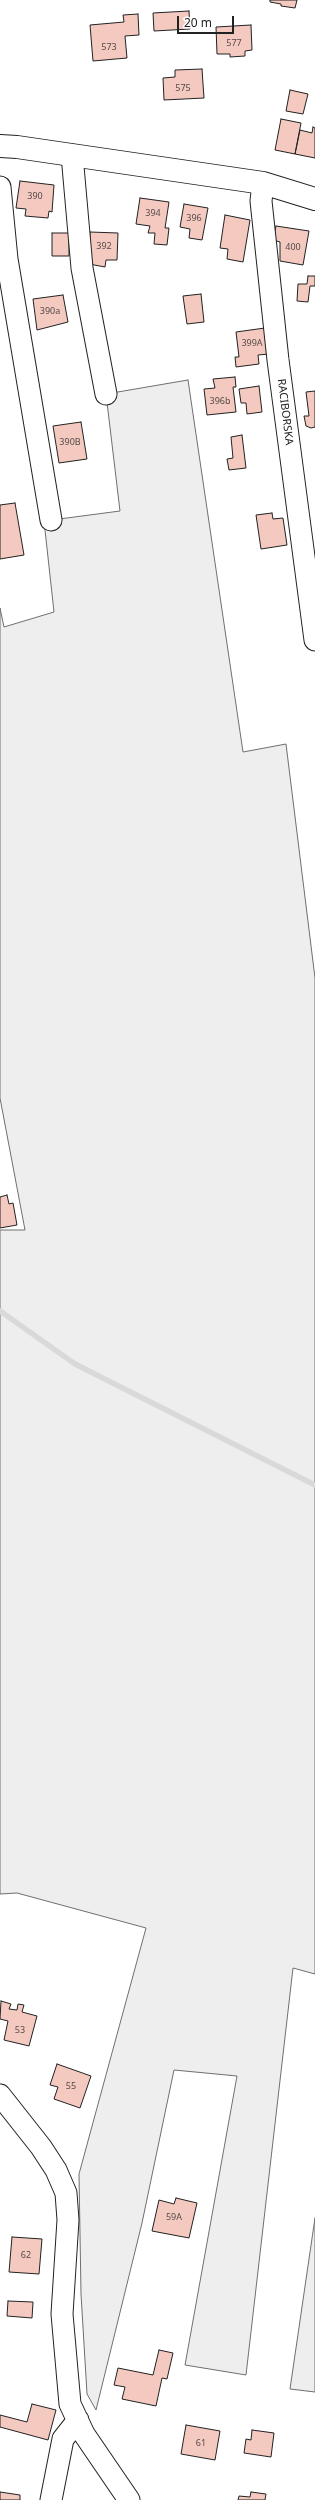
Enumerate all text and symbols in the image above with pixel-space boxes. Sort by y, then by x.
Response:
scale bar [179,8,236,34]
text: 20 m [184,14,212,31]
house number: 577 [226,38,242,48]
house number: 573 [101,42,117,52]
house number: 575 [175,83,191,93]
house number: 390 [27,191,43,201]
house number: 394 [145,208,161,218]
house number: 396 [186,213,202,223]
house number: 392 [96,241,112,251]
house number: 400 [285,242,301,252]
house number: 390a [40,306,60,316]
house number: 399A [241,338,263,348]
street label: RACIBORSKA [274,378,296,446]
house number: 396b [210,396,230,406]
house number: 390B [59,437,81,447]
house number: 53 [15,2025,25,2035]
house number: 55 [66,2081,76,2091]
house number: 59A [166,2212,182,2222]
house number: 62 [21,2250,31,2260]
house number: 61 [196,2438,206,2448]

